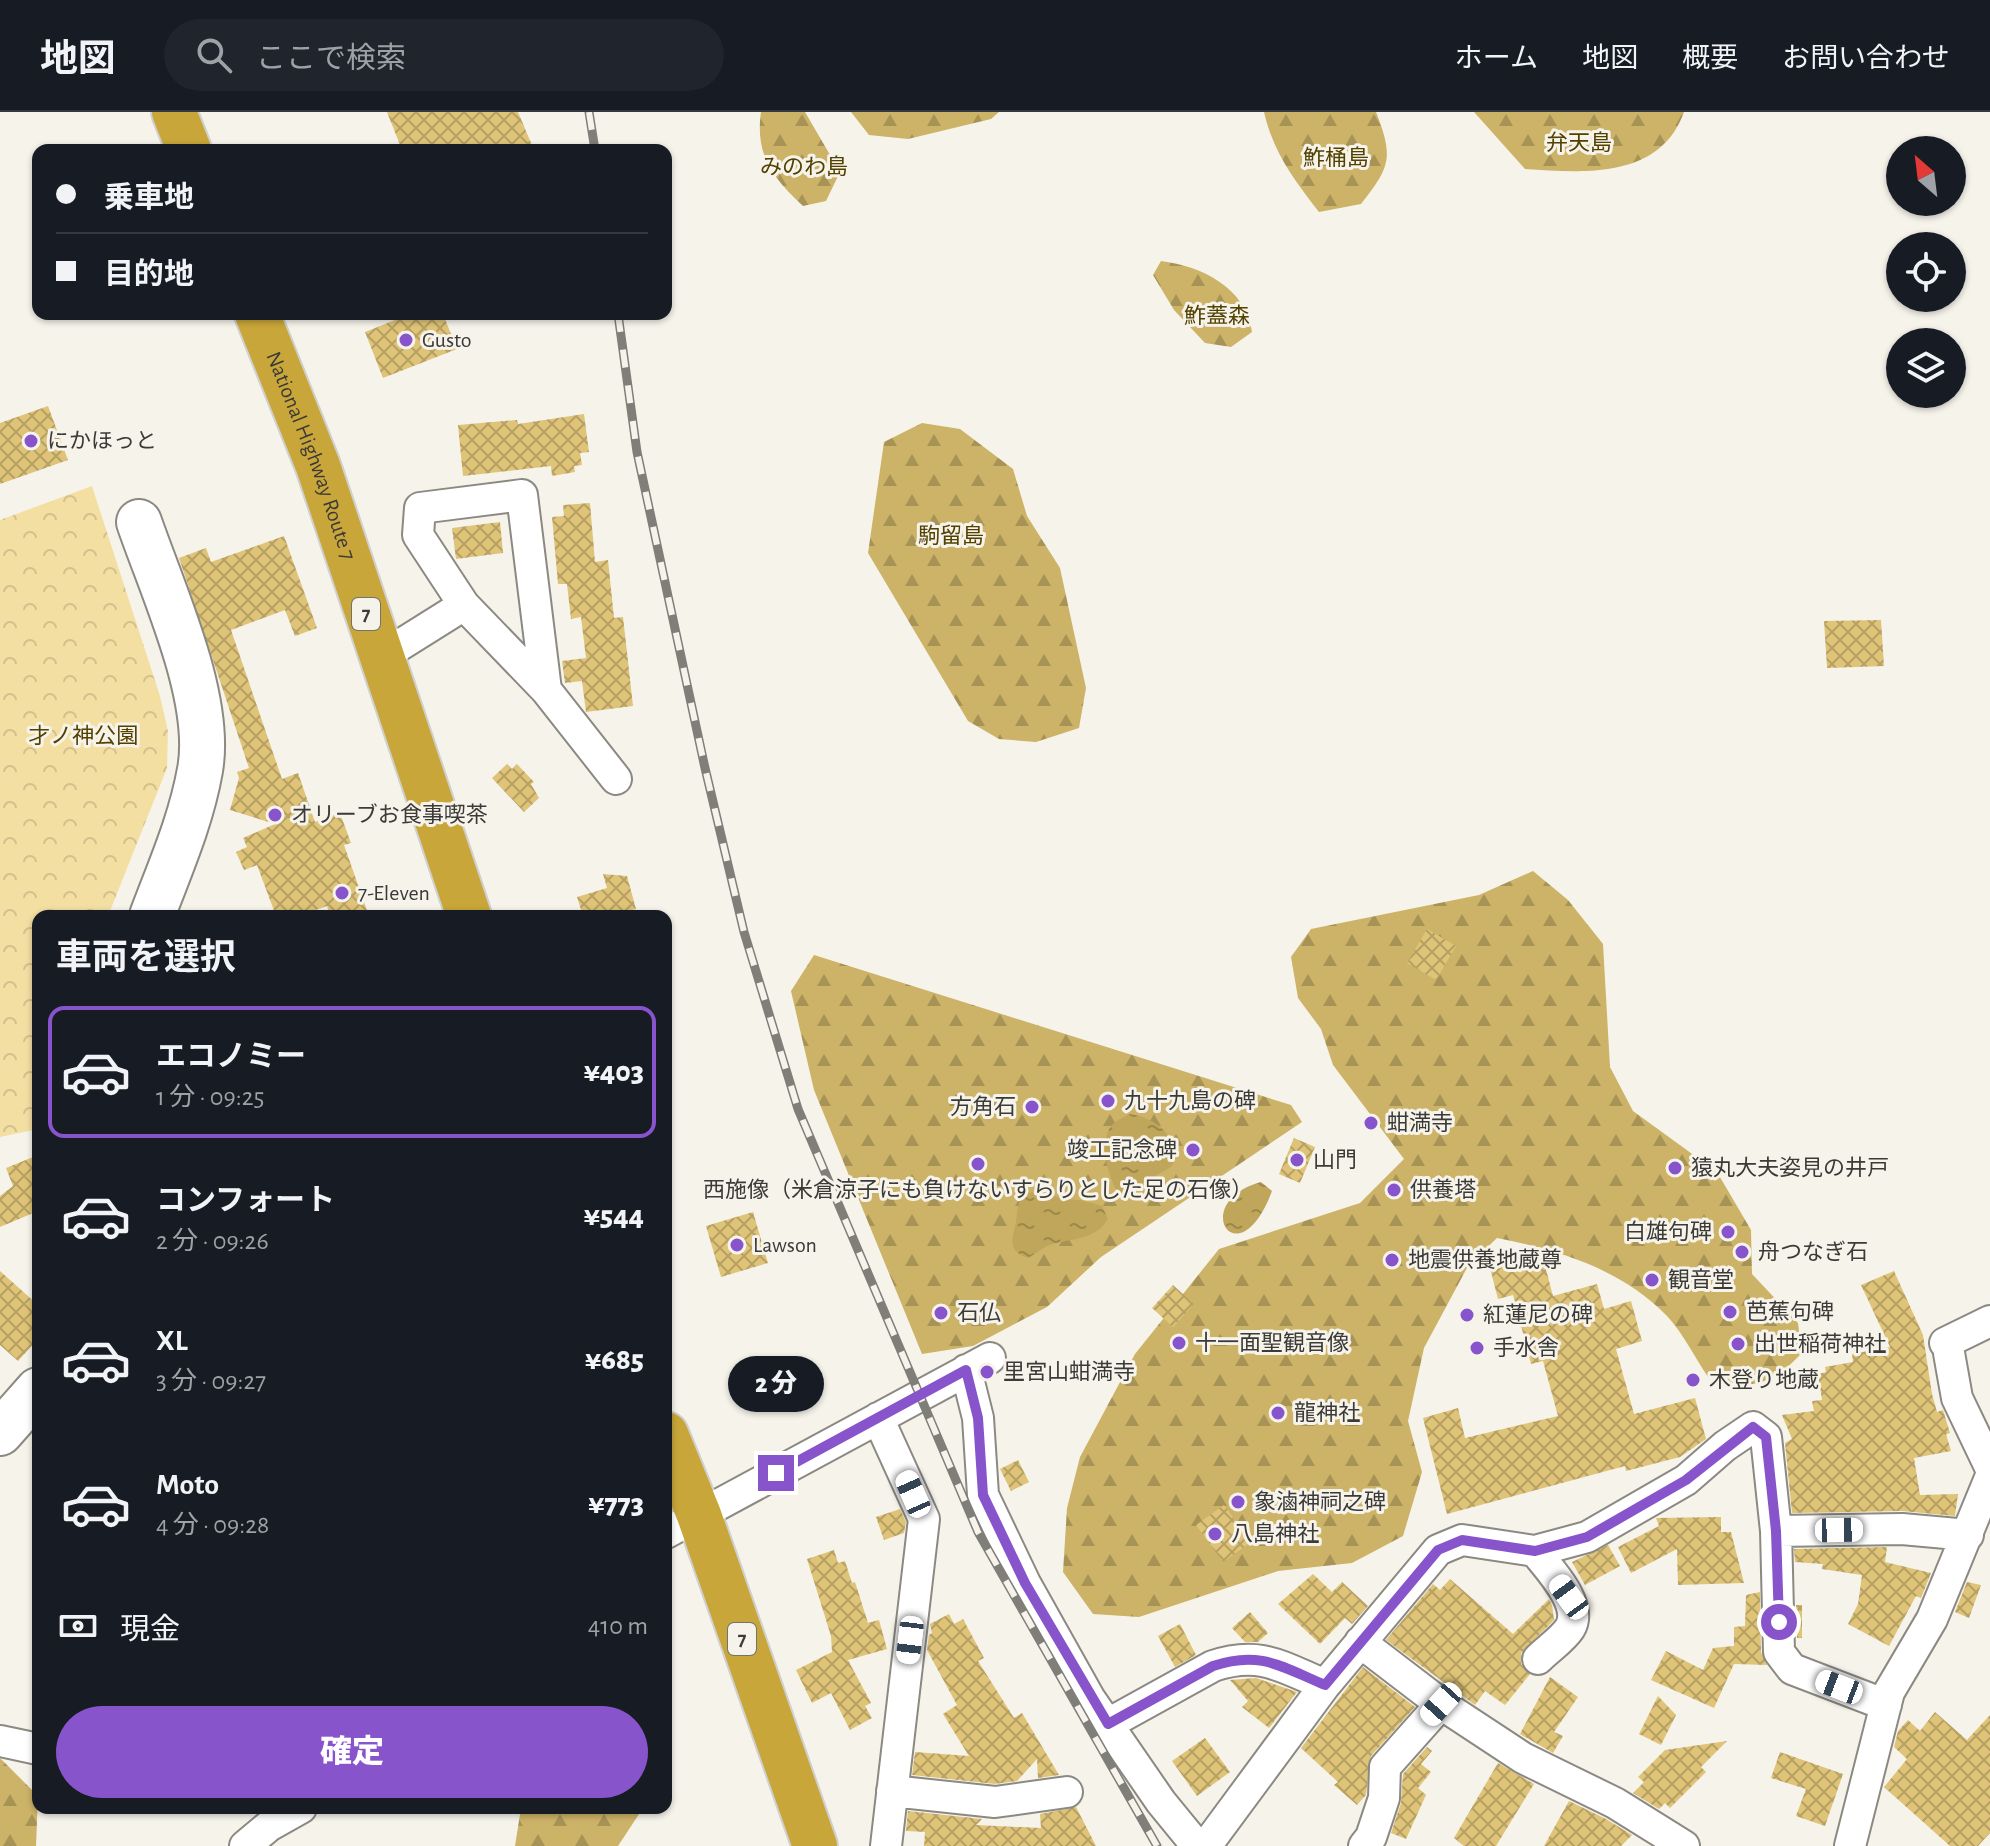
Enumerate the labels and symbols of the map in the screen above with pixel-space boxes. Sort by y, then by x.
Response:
park label: 弁天島 [1546,131,1612,154]
north arrow [1886,136,1966,216]
park label: 鮓桶島 [1303,146,1369,169]
park label: みのわ島 [760,155,848,178]
park label: 鮓蓋森 [1184,304,1250,327]
place label: Gusto [422,329,472,351]
marker: Gusto [397,331,415,349]
street label: National Highway Route 7 [262,348,360,563]
place label: にかほっと [47,430,157,452]
marker: にかほっと [22,432,40,450]
park label: 駒留島 [918,524,984,547]
road number: 7 [352,598,380,630]
park label: 才ノ神公園 [28,724,138,747]
place label: オリーブお食事喫茶 [291,803,488,826]
marker: オリーブお食事喫茶 [266,806,284,824]
place label: 7-Eleven [358,882,430,904]
marker: 7-Eleven [333,884,351,902]
place label: 九十九島の碑 [1124,1089,1256,1112]
marker: 九十九島の碑 [1099,1092,1117,1110]
place label: 方角石 [950,1095,1016,1118]
marker: 方角石 [1023,1098,1041,1116]
place label: 蚶満寺 [1387,1111,1453,1134]
marker: 蚶満寺 [1362,1114,1380,1132]
place label: 竣工記念碑 [1067,1138,1177,1161]
marker: 竣工記念碑 [1184,1141,1202,1159]
place label: 山門 [1313,1148,1357,1171]
marker: 山門 [1288,1151,1306,1169]
marker: 西施像（米倉涼子にも負けないすらりとした足の石像） [969,1155,987,1173]
place label: 猿丸大夫姿見の井戸 [1691,1156,1889,1179]
marker: 猿丸大夫姿見の井戸 [1666,1159,1684,1177]
place label: 西施像（米倉涼子にも負けないすらりとした足の石像） [703,1178,1253,1201]
place label: 供養塔 [1410,1178,1476,1201]
marker: 供養塔 [1385,1181,1403,1199]
place label: 白雄句碑 [1624,1220,1712,1243]
marker: 白雄句碑 [1719,1223,1737,1241]
place label: Lawson [753,1234,817,1256]
marker: Lawson [728,1236,746,1254]
place label: 舟つなぎ石 [1758,1240,1868,1263]
marker: 舟つなぎ石 [1733,1243,1751,1261]
place label: 地震供養地蔵尊 [1408,1248,1562,1271]
marker: 地震供養地蔵尊 [1383,1251,1401,1269]
place label: 観音堂 [1668,1268,1734,1291]
marker: 観音堂 [1643,1271,1661,1289]
place label: 芭蕉句碑 [1746,1300,1834,1323]
place label: 石仏 [957,1301,1001,1324]
place label: 紅蓮尼の碑 [1483,1303,1593,1326]
marker: 芭蕉句碑 [1721,1303,1739,1321]
marker: 石仏 [932,1304,950,1322]
marker: 紅蓮尼の碑 [1458,1306,1476,1324]
place label: 十一面聖観音像 [1195,1331,1349,1354]
place label: 出世稲荷神社 [1754,1332,1886,1355]
marker: 十一面聖観音像 [1170,1334,1188,1352]
marker: 出世稲荷神社 [1729,1335,1747,1353]
place label: 手水舎 [1493,1336,1559,1359]
marker: 手水舎 [1468,1339,1486,1357]
callout: 2 分 [728,1357,824,1413]
place label: 里宮山蚶満寺 [1003,1360,1135,1383]
marker: 里宮山蚶満寺 [978,1363,996,1381]
place label: 木登り地蔵 [1709,1368,1819,1391]
marker: 木登り地蔵 [1684,1371,1702,1389]
place label: 龍神社 [1294,1401,1360,1424]
marker: 龍神社 [1269,1404,1287,1422]
route end [758,1455,794,1491]
car [892,1467,934,1521]
place label: 象滷神祠之碑 [1254,1490,1386,1513]
marker: 象滷神祠之碑 [1229,1493,1247,1511]
car [1815,1518,1863,1542]
place label: 八島神社 [1231,1522,1319,1545]
marker: 八島神社 [1206,1525,1224,1543]
car [1545,1571,1593,1623]
route start [1761,1604,1797,1640]
car [895,1615,925,1665]
road number: 7 [728,1623,756,1655]
car [1812,1667,1866,1707]
car [1416,1678,1466,1730]

